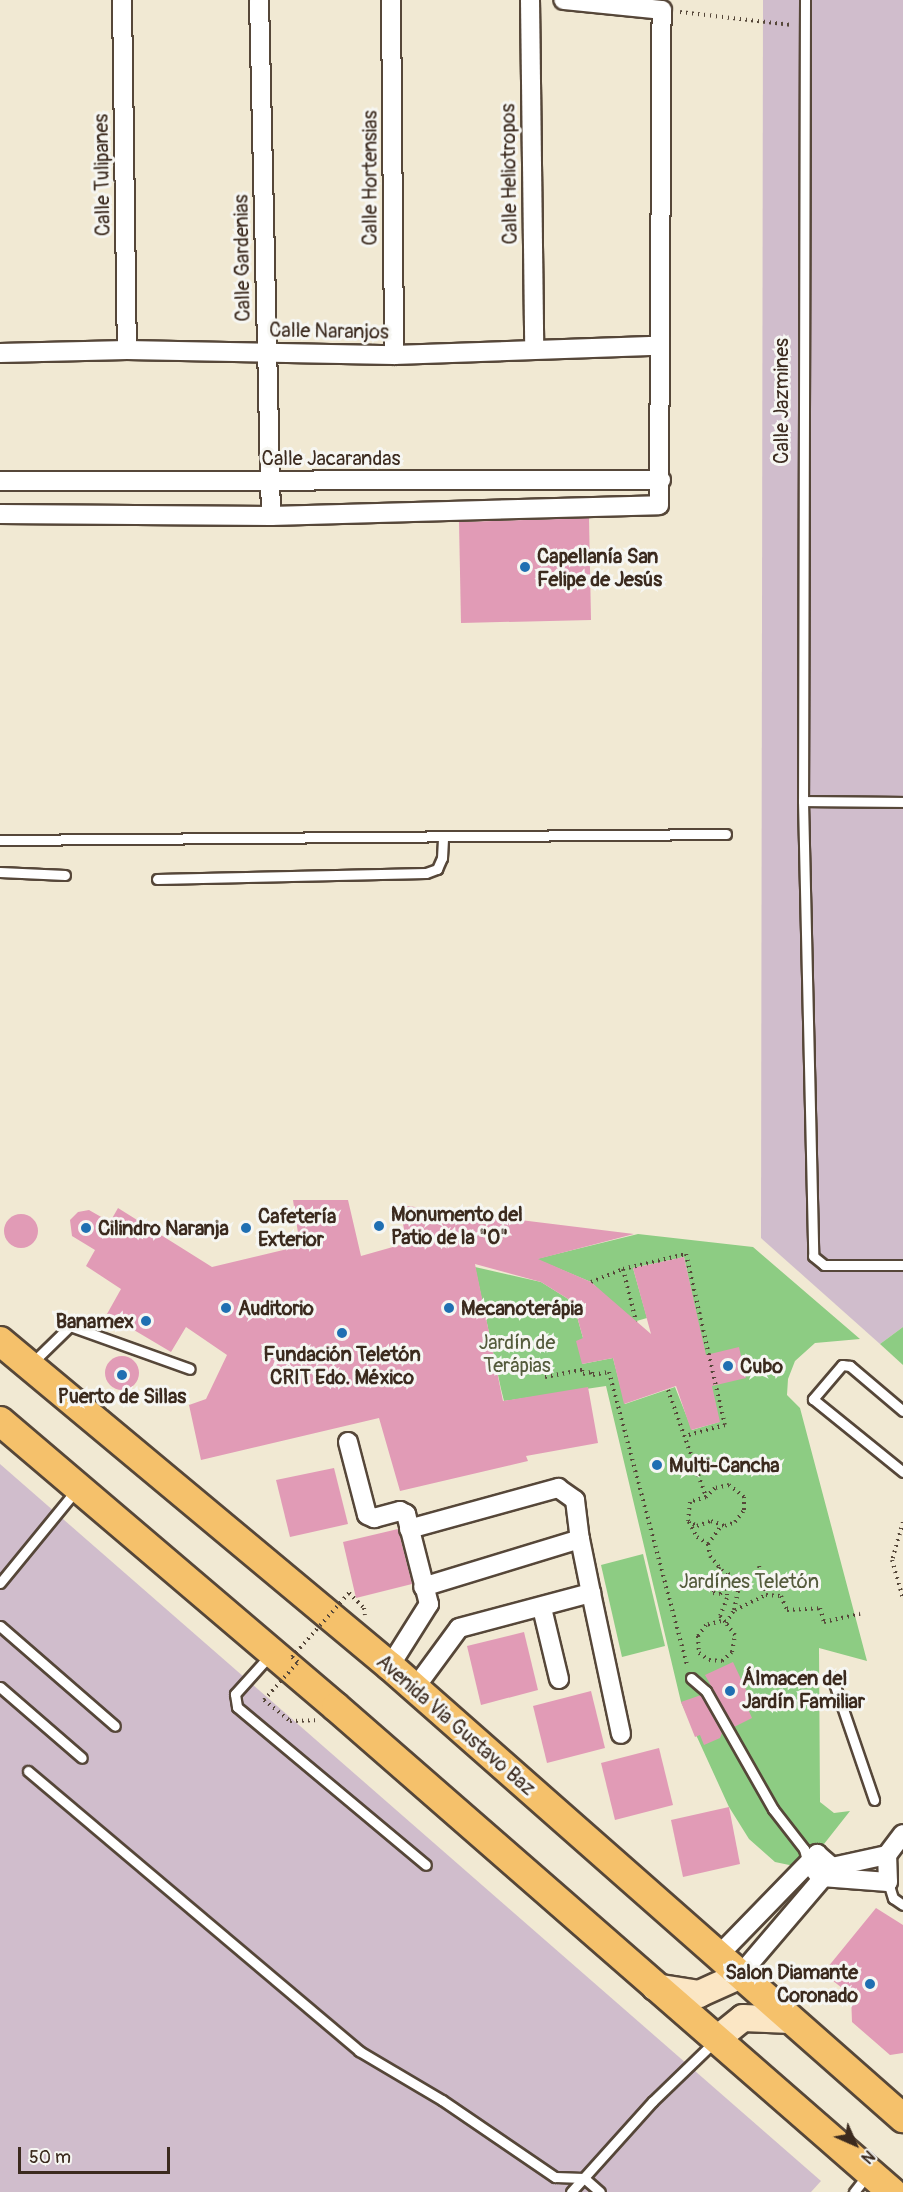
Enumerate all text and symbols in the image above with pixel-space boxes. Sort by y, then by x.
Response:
street label: Calle Heliotropos [496,103,522,245]
street label: Calle Hortensias [358,110,382,246]
street label: Calle Tulipanes [89,114,115,236]
street label: Calle Gardenias [229,194,255,322]
street label: Calle Naranjos [269,318,389,344]
street label: Calle Jazmines [769,338,793,464]
street label: Calle Jacarandas [262,446,400,470]
place label: Capellanía San Felipe de Jesús [537,544,662,591]
marker: Capellanía San Felipe de Jesús [518,560,532,574]
place label: Monumento del Patio de la "O" [391,1202,523,1249]
place label: Cafetería Exterior [258,1204,336,1251]
place label: Cilindro Naranja [98,1216,229,1240]
marker: Monumento del Patio de la "O" [372,1219,386,1233]
marker: Cilindro Naranja [79,1221,93,1235]
marker: Cafetería Exterior [239,1221,253,1235]
place label: Auditorio [238,1296,314,1320]
place label: Mecanoterápia [461,1296,583,1320]
marker: Auditorio [219,1301,233,1315]
marker: Mecanoterápia [442,1301,456,1315]
place label: Banamex [56,1309,134,1333]
marker: Banamex [139,1314,153,1328]
marker: Fundación Teletón CRIT Edo. México [335,1326,349,1340]
park label: Jardín de Terápias [479,1331,555,1378]
place label: Fundación Teletón CRIT Edo. México [263,1342,421,1389]
place label: Cubo [740,1354,783,1378]
marker: Cubo [721,1359,735,1373]
marker: Puerto de Sillas [115,1368,129,1382]
place label: Puerto de Sillas [58,1384,186,1408]
place label: Multi-Cancha [669,1453,780,1477]
marker: Multi-Cancha [650,1458,664,1472]
park label: Jardínes Teletón [679,1569,819,1593]
street label: Avenida Via Gustavo Baz [372,1650,540,1800]
place label: Álmacen del Jardín Familiar [742,1667,865,1714]
marker: Álmacen del Jardín Familiar [723,1684,737,1698]
place label: Salon Diamante Coronado [725,1960,858,2007]
marker: Salon Diamante Coronado [863,1977,877,1991]
north arrow [825,2114,885,2174]
scale bar [21,2135,172,2173]
text: 50 m [29,2146,71,2169]
text: N [857,2146,879,2168]

